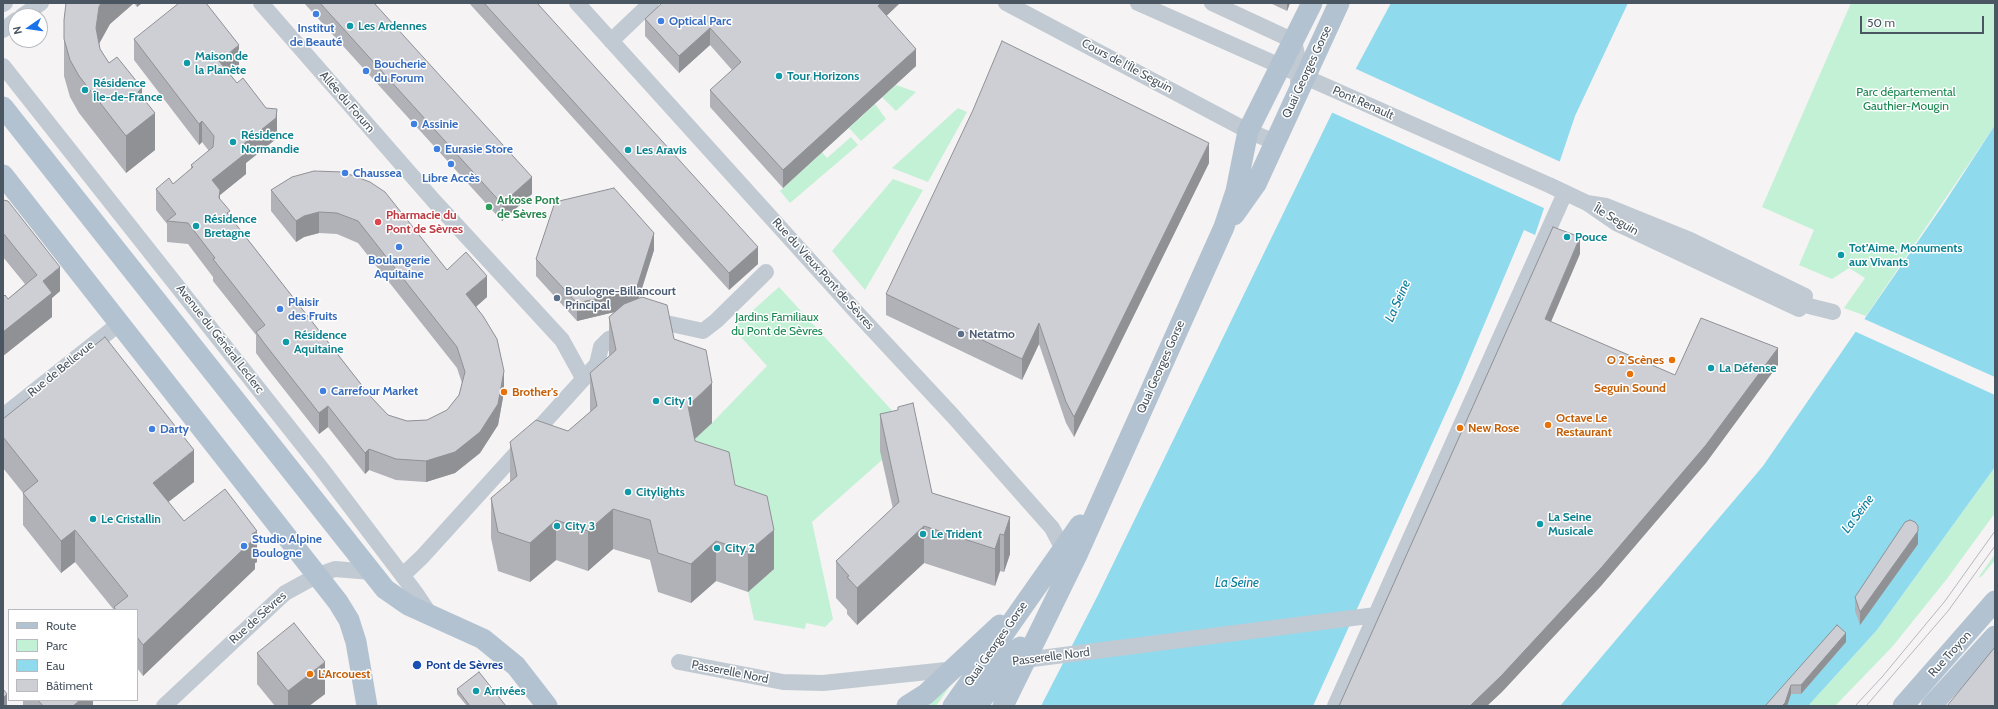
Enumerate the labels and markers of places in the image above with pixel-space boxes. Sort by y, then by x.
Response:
marker: Institut de Beauté [311,9,321,19]
place label: Optical Parc [669,14,731,28]
marker: Optical Parc [656,16,666,26]
place label: Les Ardennes [358,19,427,33]
place label: Institut de Beauté [290,21,342,49]
marker: Les Ardennes [345,21,355,31]
place label: Maison de la Planète [195,49,248,77]
place label: Boucherie du Forum [374,57,426,85]
marker: Maison de la Planète [182,58,192,68]
marker: Boucherie du Forum [361,66,371,76]
place label: Tour Horizons [787,69,859,83]
marker: Tour Horizons [774,71,784,81]
place label: Résidence Île-de-France [93,76,163,104]
marker: Résidence Île-de-France [80,85,90,95]
place label: Assinie [422,117,458,131]
marker: Assinie [409,119,419,129]
place label: Résidence Normandie [241,128,299,156]
marker: Résidence Normandie [228,137,238,147]
place label: Eurasie Store [445,142,513,156]
place label: Les Aravis [636,143,687,157]
marker: Eurasie Store [432,144,442,154]
marker: Les Aravis [623,145,633,155]
marker: Libre Accès [446,159,456,169]
place label: Chaussea [353,166,402,180]
marker: Chaussea [340,168,350,178]
place label: Libre Accès [422,171,480,185]
place label: Arkose Pont de Sèvres [497,193,559,221]
marker: Arkose Pont de Sèvres [484,202,494,212]
place label: Pharmacie du Pont de Sèvres [386,208,463,236]
place label: Résidence Bretagne [204,212,257,240]
marker: Pharmacie du Pont de Sèvres [373,217,383,227]
marker: Résidence Bretagne [191,221,201,231]
place label: Pouce [1575,230,1607,244]
marker: Pouce [1562,232,1572,242]
place label: Tot’Aime, Monuments aux Vivants [1849,241,1962,269]
marker: Boulangerie Aquitaine [394,242,404,252]
marker: Tot’Aime, Monuments aux Vivants [1836,250,1846,260]
place label: Boulangerie Aquitaine [368,253,430,281]
place label: Boulogne-Billancourt Principal [565,284,676,312]
marker: Boulogne-Billancourt Principal [552,293,562,303]
place label: Plaisir des Fruits [288,295,337,323]
marker: Plaisir des Fruits [275,304,285,314]
place label: Netatmo [969,327,1015,341]
place label: Résidence Aquitaine [294,328,347,356]
marker: Netatmo [956,329,966,339]
marker: Résidence Aquitaine [281,337,291,347]
place label: O 2 Scènes [1607,353,1664,367]
marker: O 2 Scènes [1667,355,1677,365]
place label: La Défense [1719,361,1777,375]
marker: La Défense [1706,363,1716,373]
marker: Seguin Sound [1625,369,1635,379]
place label: Seguin Sound [1594,381,1666,395]
place label: Carrefour Market [331,384,418,398]
place label: Brother's [512,385,558,399]
marker: Carrefour Market [318,386,328,396]
marker: Brother's [499,387,509,397]
place label: City 1 [664,394,692,408]
marker: City 1 [651,396,661,406]
place label: Octave Le Restaurant [1556,411,1612,439]
marker: Octave Le Restaurant [1543,420,1553,430]
place label: New Rose [1468,421,1519,435]
place label: Darty [160,422,189,436]
marker: New Rose [1455,423,1465,433]
marker: Darty [147,424,157,434]
place label: Citylights [636,485,685,499]
marker: Citylights [623,487,633,497]
place label: La Seine Musicale [1548,510,1593,538]
place label: Le Cristallin [101,512,161,526]
marker: Le Cristallin [88,514,98,524]
place label: City 3 [565,519,595,533]
marker: La Seine Musicale [1535,519,1545,529]
marker: City 3 [552,521,562,531]
place label: Le Trident [931,527,982,541]
marker: Le Trident [918,529,928,539]
place label: Studio Alpine Boulogne [252,532,322,560]
marker: Studio Alpine Boulogne [239,541,249,551]
place label: City 2 [725,541,755,555]
marker: City 2 [712,543,722,553]
place label: Pont de Sèvres [426,658,503,672]
marker: Pont de Sèvres [411,659,423,671]
place label: L'Arcouest [318,667,370,681]
marker: L'Arcouest [305,669,315,679]
place label: Arrivées [484,684,526,698]
marker: Arrivées [471,686,481,696]

